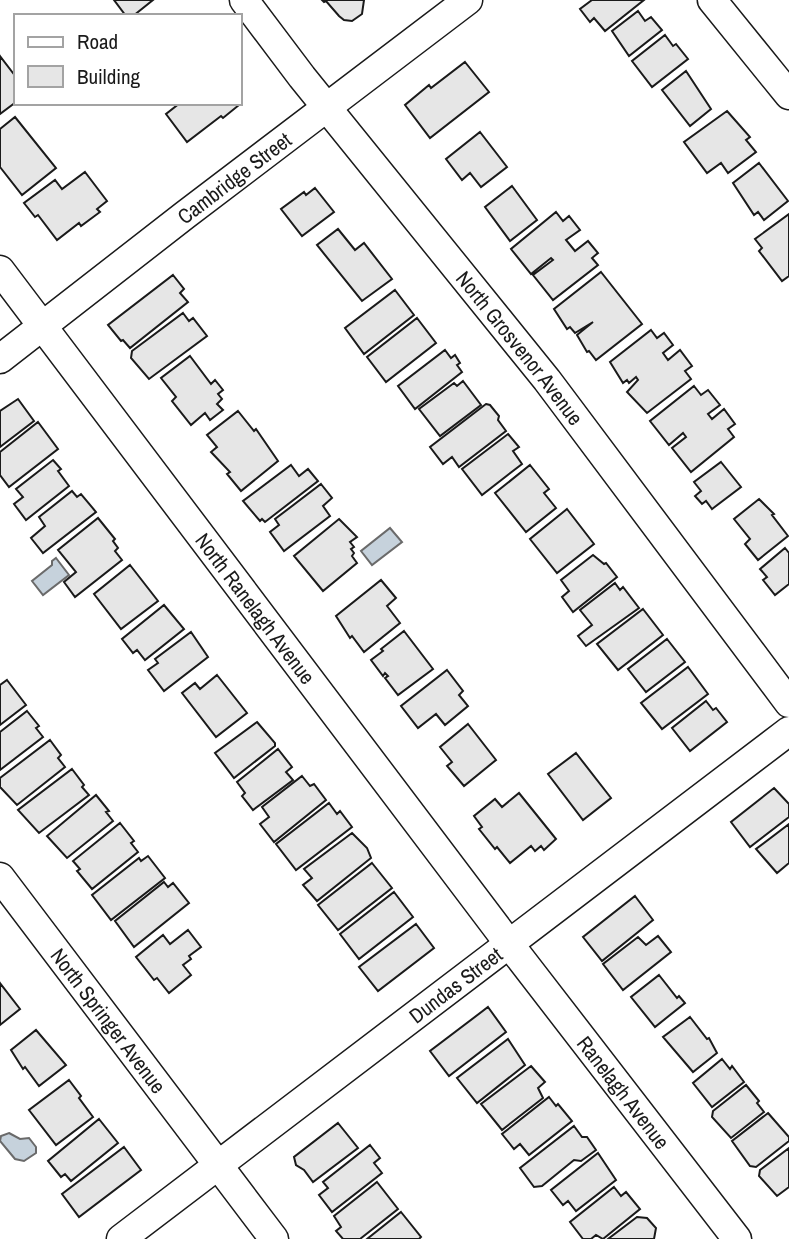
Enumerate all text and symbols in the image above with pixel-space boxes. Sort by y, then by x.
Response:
legend [14,14,242,105]
text: Road [77,27,118,56]
text: Building [77,62,141,91]
street label: Cambridge Street [171,125,297,230]
street label: North Grosvenor Avenue [450,265,590,431]
street label: North Ranelagh Avenue [189,527,322,690]
street label: Dundas Street [403,940,508,1030]
street label: North Springer Avenue [44,942,173,1099]
street label: Ranelagh Avenue [571,1030,677,1155]

